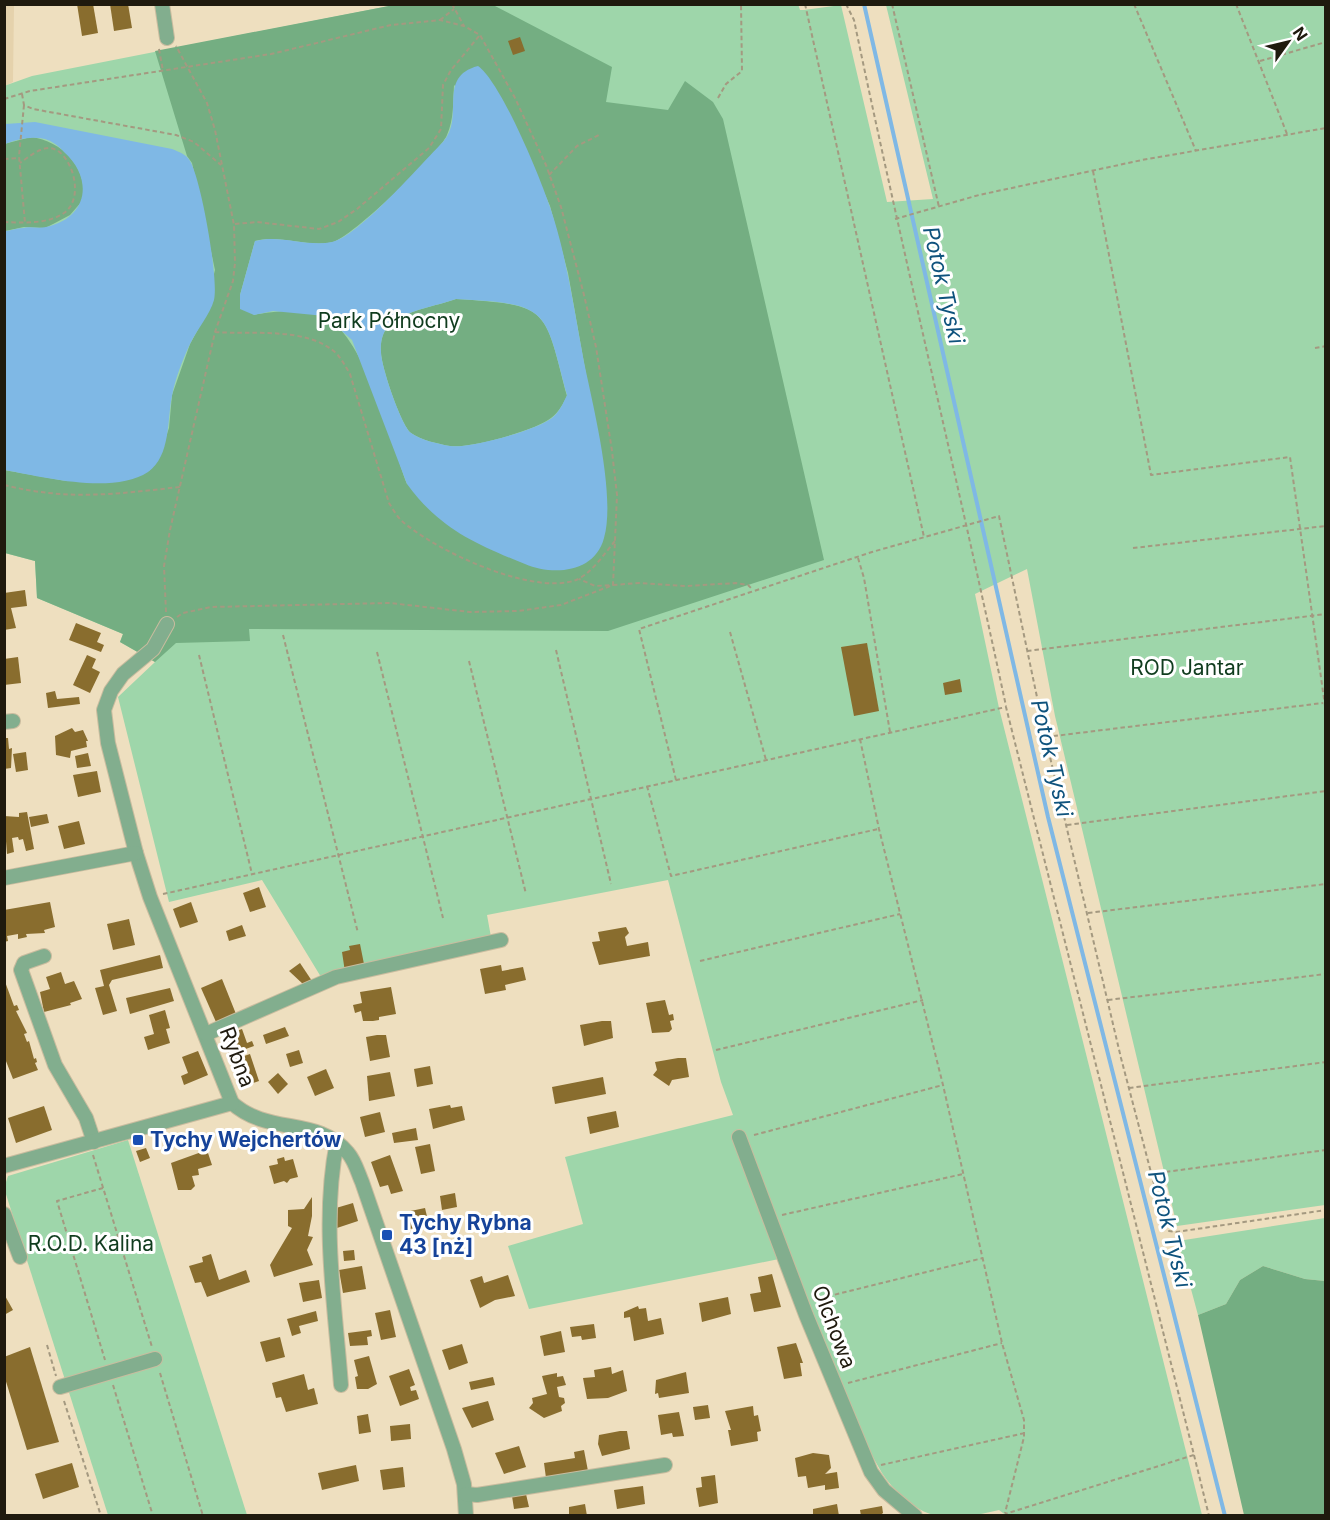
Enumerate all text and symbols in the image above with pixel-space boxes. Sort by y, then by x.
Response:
north arrow [1258,12,1318,72]
text: N [1289,23,1312,44]
water label: Potok Tyski [918,224,970,347]
park label: Park Północny [318,308,461,333]
park label: ROD Jantar [1130,655,1244,680]
water label: Potok Tyski [1026,697,1078,820]
street label: Rybna [215,1023,260,1090]
place label: Tychy Wejchertów [150,1127,342,1152]
marker: Tychy Wejchertów [131,1133,145,1147]
water label: Potok Tyski [1143,1168,1197,1291]
place label: Tychy Rybna 43 [nż] [399,1210,532,1259]
marker: Tychy Rybna 43 [nż] [380,1228,394,1242]
park label: R.O.D. Kalina [28,1231,154,1256]
street label: Olchowa [807,1282,862,1372]

